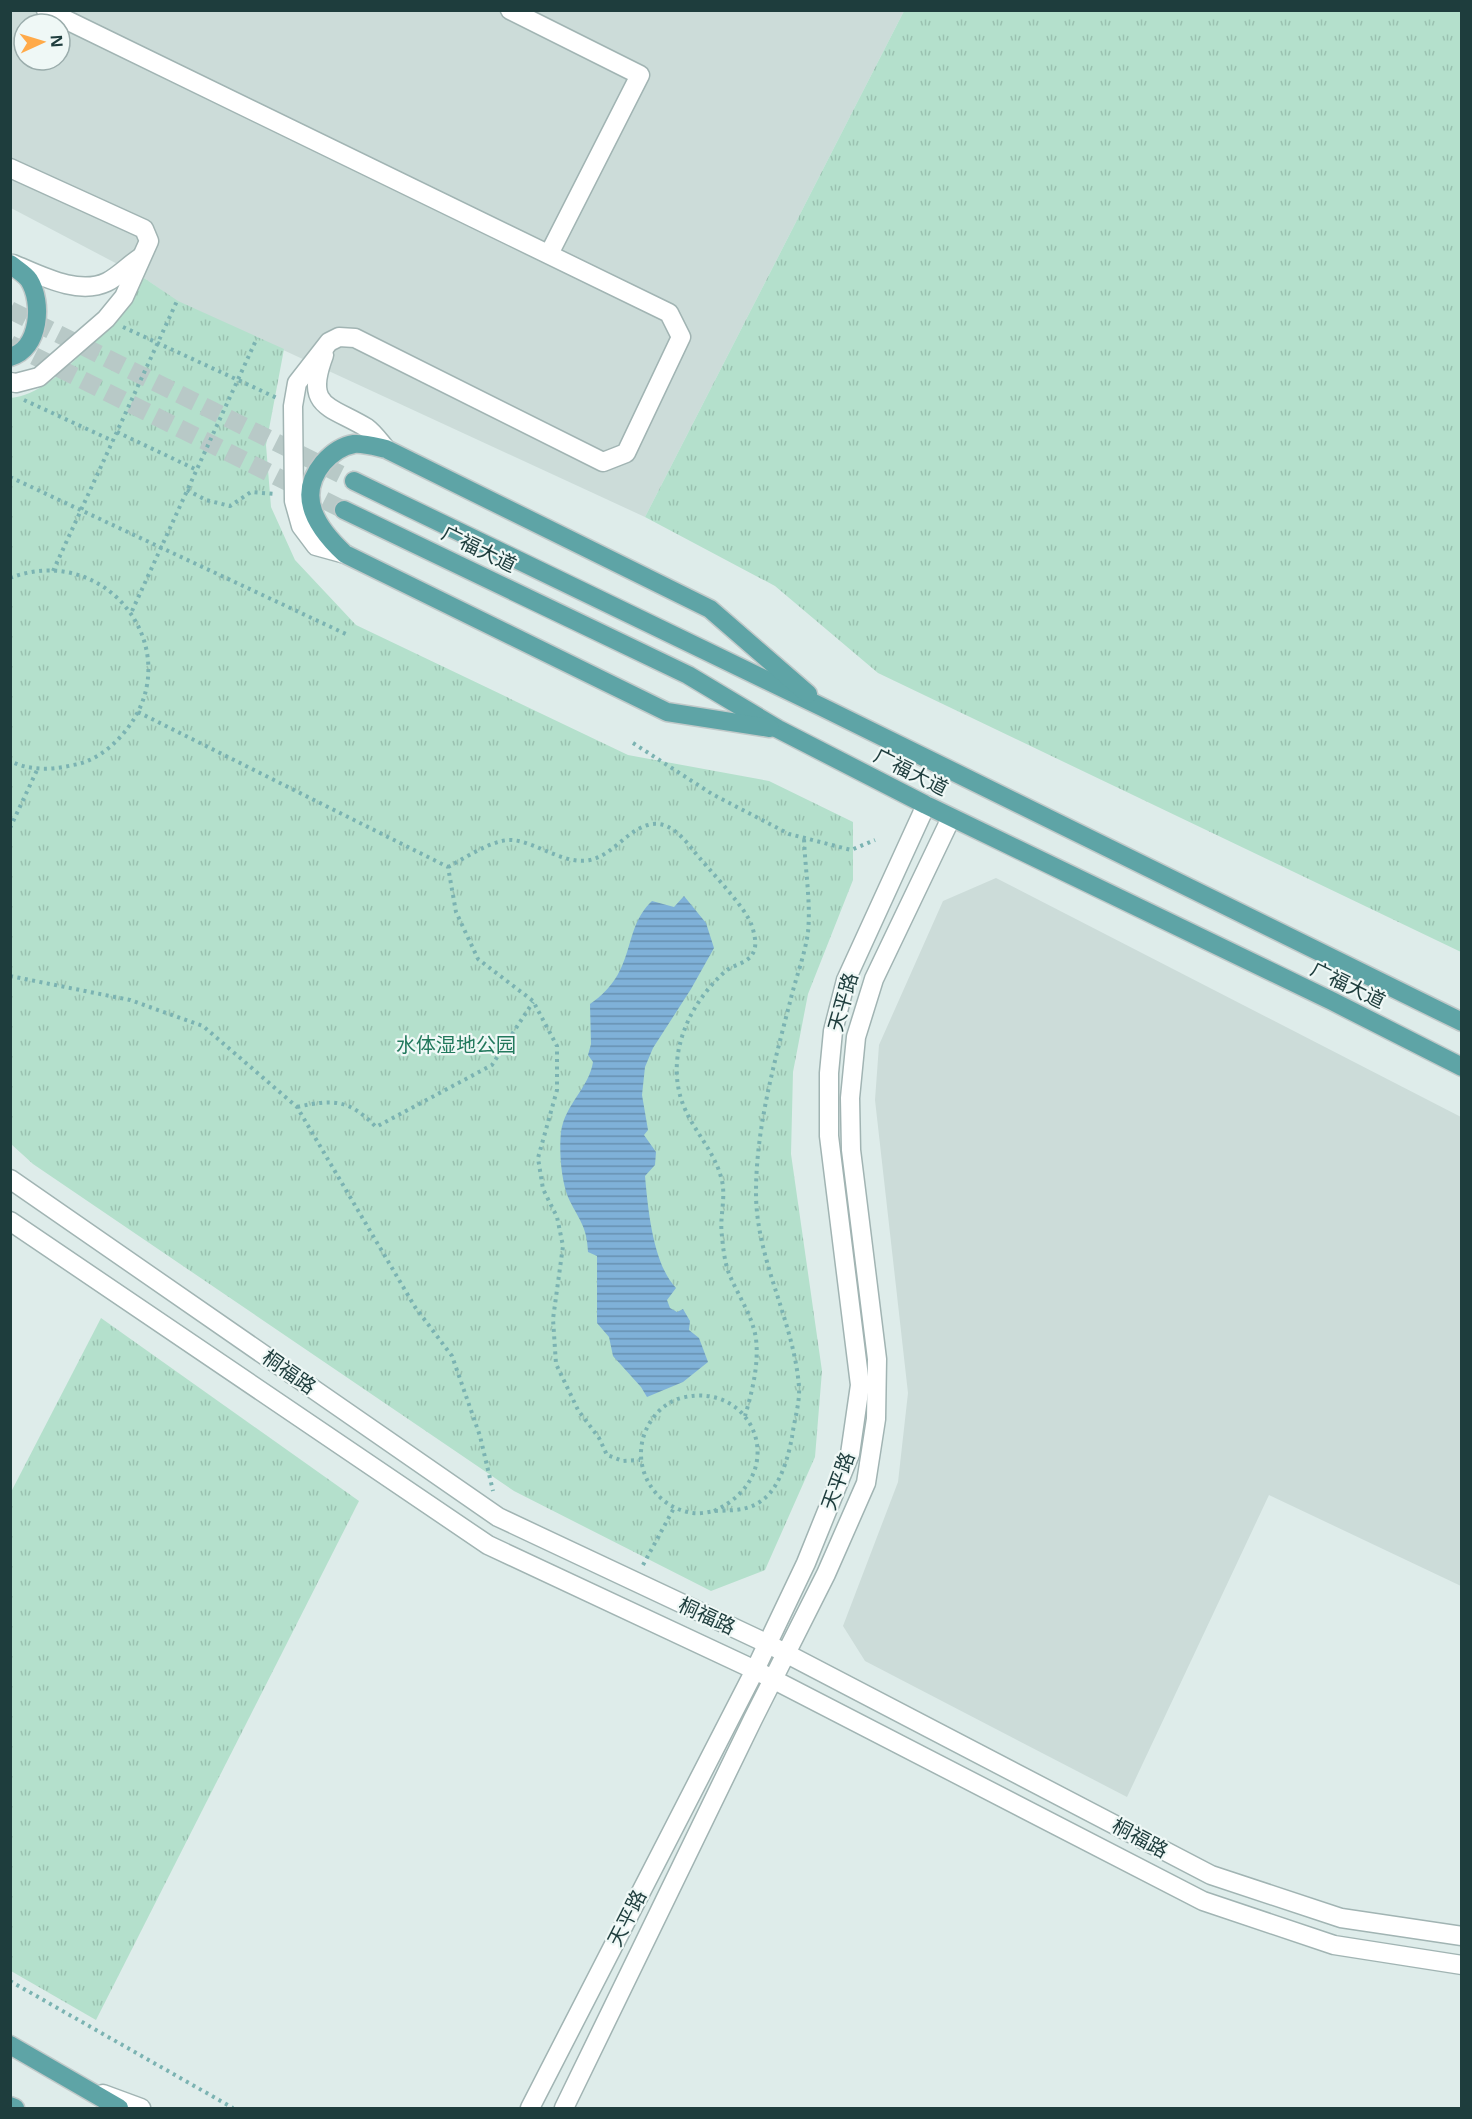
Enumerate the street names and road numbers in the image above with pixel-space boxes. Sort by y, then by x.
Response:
street label: 广福大道 [437,519,521,578]
street label: 广福大道 [869,741,953,802]
street label: 广福大道 [1306,955,1390,1014]
street label: 天平路 [821,969,864,1034]
street label: 桐福路 [257,1343,322,1400]
street label: 天平路 [815,1448,860,1514]
street label: 桐福路 [674,1591,740,1640]
street label: 桐福路 [1107,1812,1173,1864]
street label: 天平路 [601,1885,652,1951]

